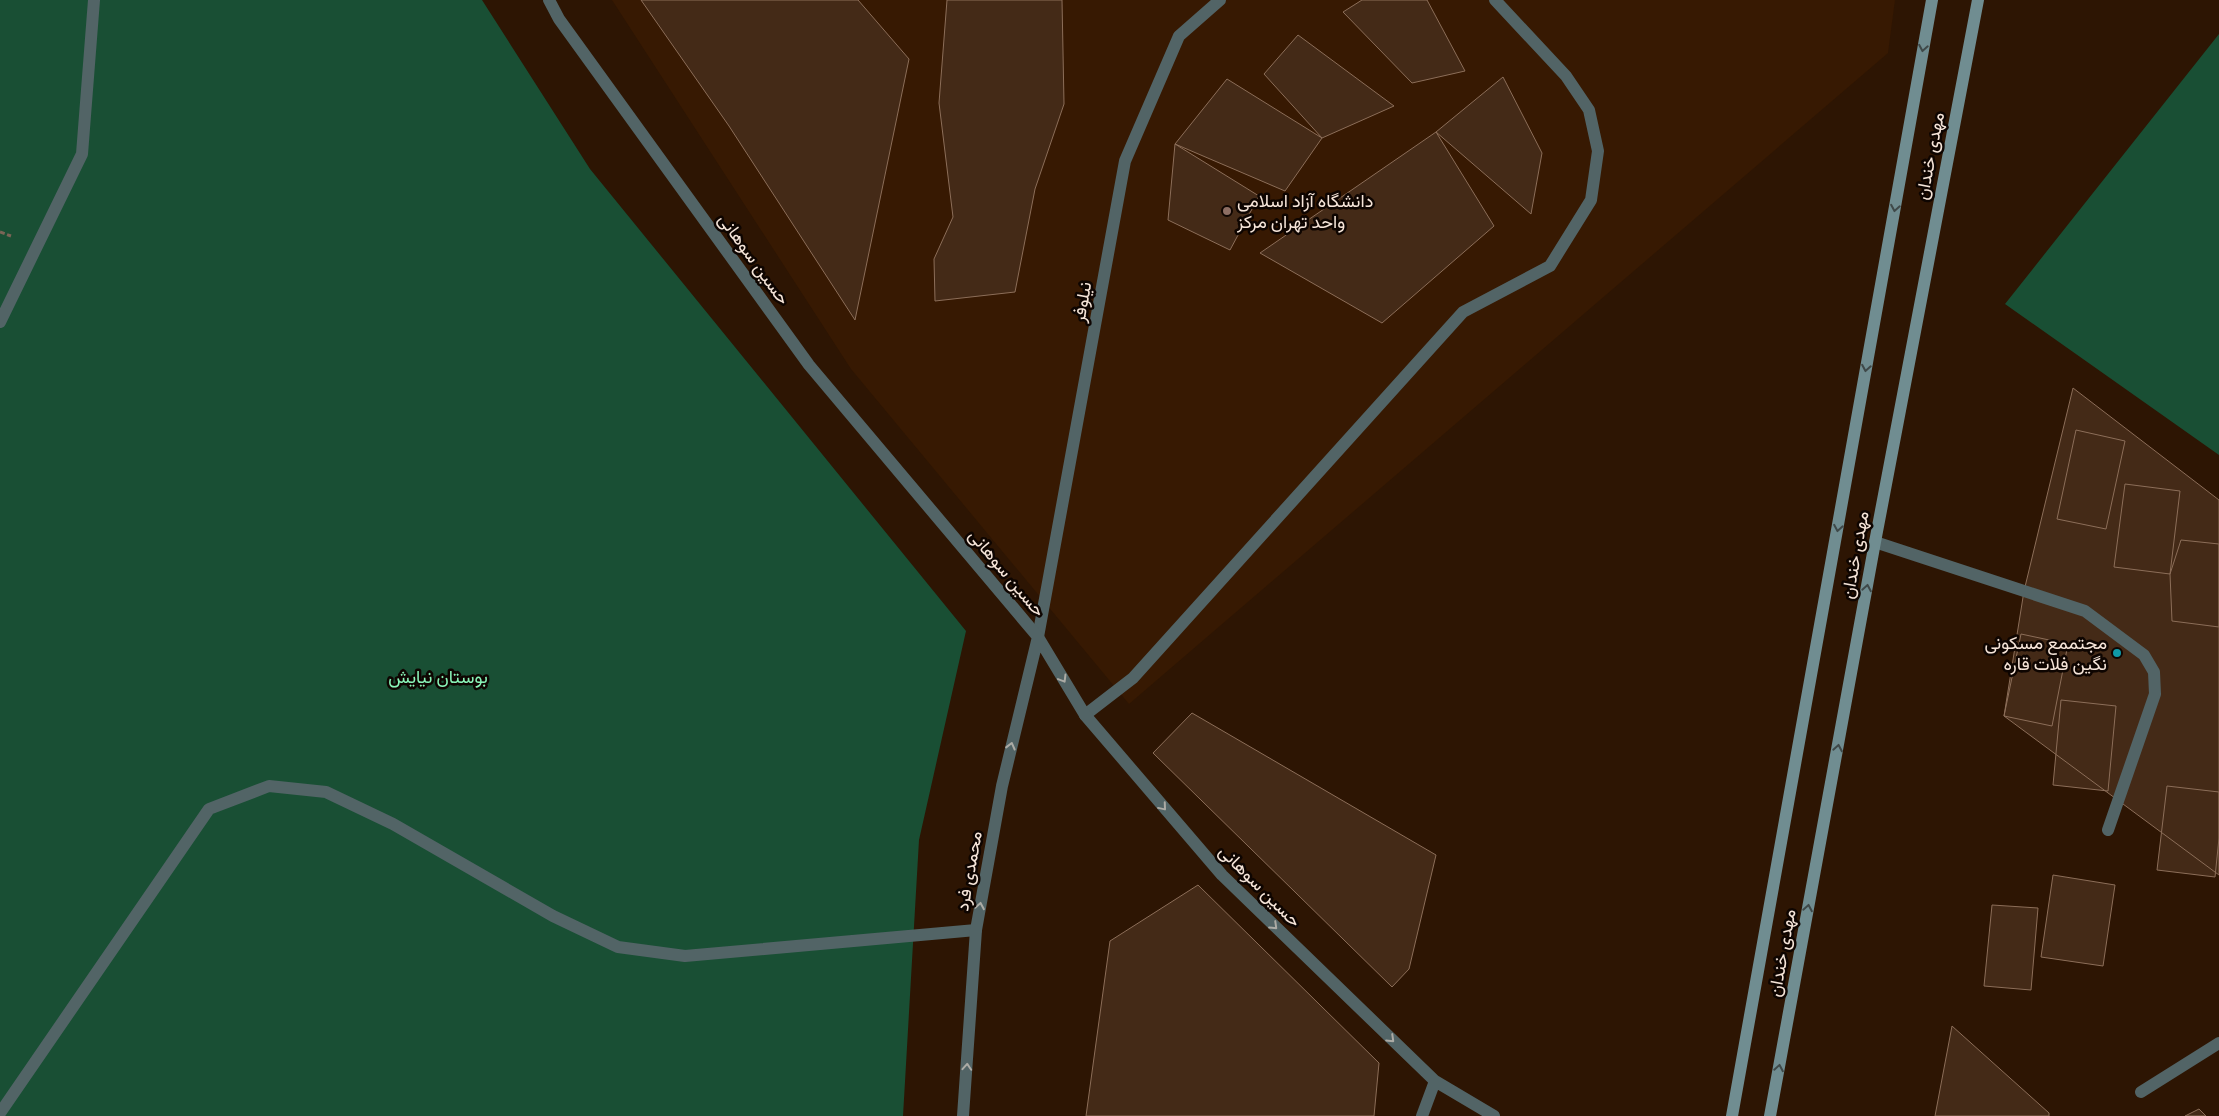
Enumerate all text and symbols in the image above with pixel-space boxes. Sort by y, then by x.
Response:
one-way arrow [1919,44,1929,52]
street label: مهدی خندان [1911,110,1949,202]
place label: دانشگاه آزاد اسلامی واحد تهران مرکز [1236,190,1373,233]
one-way arrow [1891,204,1901,212]
marker: دانشگاه آزاد اسلامی واحد تهران مرکز [1221,205,1233,217]
street label: حسین سوهانی [713,209,795,309]
street label: نیلوفر [1067,280,1096,325]
one-way arrow [1862,364,1872,372]
street label: مهدی خندان [1836,509,1874,601]
one-way arrow [1833,524,1843,532]
street label: حسین سوهانی [964,525,1050,621]
one-way arrow [1861,584,1871,593]
place label: مجتممع مسکونی نگین فلات قاره [1984,632,2107,675]
marker: مجتممع مسکونی نگین فلات قاره [2111,647,2123,659]
park label: بوستان نیایش [388,666,488,688]
one-way arrow [1057,674,1067,683]
one-way arrow [1006,743,1016,751]
one-way arrow [1832,744,1842,753]
one-way arrow [1158,801,1167,810]
street label: محمدی فرد [951,829,987,913]
street label: حسین سوهانی [1214,840,1306,932]
one-way arrow [975,901,985,910]
one-way arrow [1803,904,1813,913]
street label: مهدی خندان [1763,907,1801,999]
one-way arrow [1268,920,1277,929]
one-way arrow [1385,1033,1394,1042]
one-way arrow [961,1063,972,1071]
one-way arrow [1774,1064,1784,1072]

